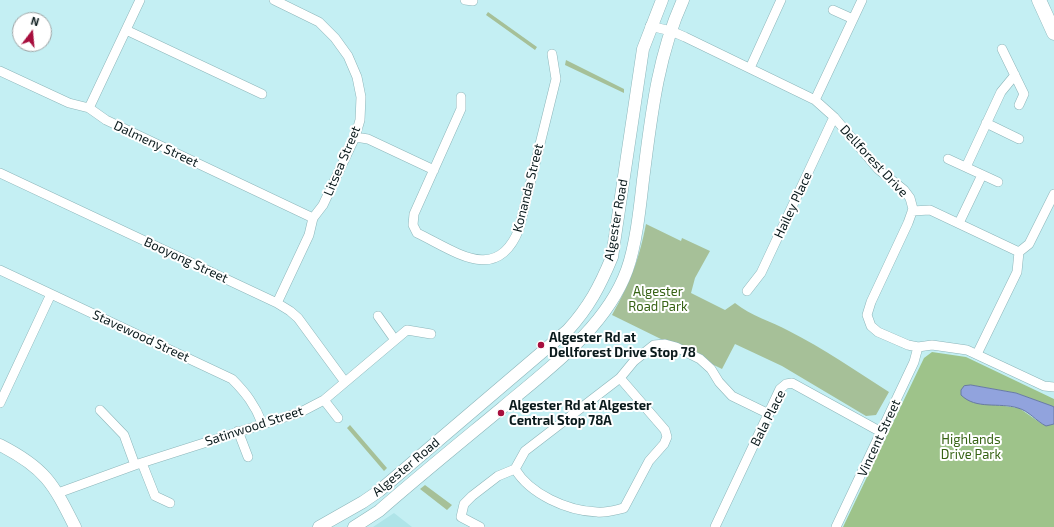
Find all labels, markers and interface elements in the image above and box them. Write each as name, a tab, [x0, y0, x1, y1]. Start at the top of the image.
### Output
north arrow	[12, 12, 52, 52]
text: N	[30, 14, 41, 28]
street label: Dalmeny Street	[111, 118, 201, 170]
street label: Dellforest Drive	[837, 122, 911, 200]
street label: Litsea Street	[320, 124, 364, 198]
street label: Konanda Street	[509, 142, 547, 234]
street label: Hailey Place	[771, 169, 815, 241]
street label: Algester Road	[601, 178, 631, 262]
street label: Booyong Street	[142, 234, 230, 286]
park label: Algester Road Park	[628, 284, 688, 315]
street label: Stavewood Street	[90, 307, 192, 365]
place label: Algester Rd at Dellforest Drive Stop 78	[549, 330, 696, 361]
marker: Algester Rd at Dellforest Drive Stop 78	[536, 340, 546, 350]
street label: Bala Place	[747, 387, 789, 449]
street label: Vincent Street	[854, 397, 904, 479]
place label: Algester Rd at Algester Central Stop 78A	[509, 398, 652, 429]
street label: Satinwood Street	[203, 403, 305, 449]
marker: Algester Rd at Algester Central Stop 78A	[496, 408, 506, 418]
park label: Highlands Drive Park	[941, 432, 1001, 463]
street label: Algester Road	[369, 434, 443, 500]

